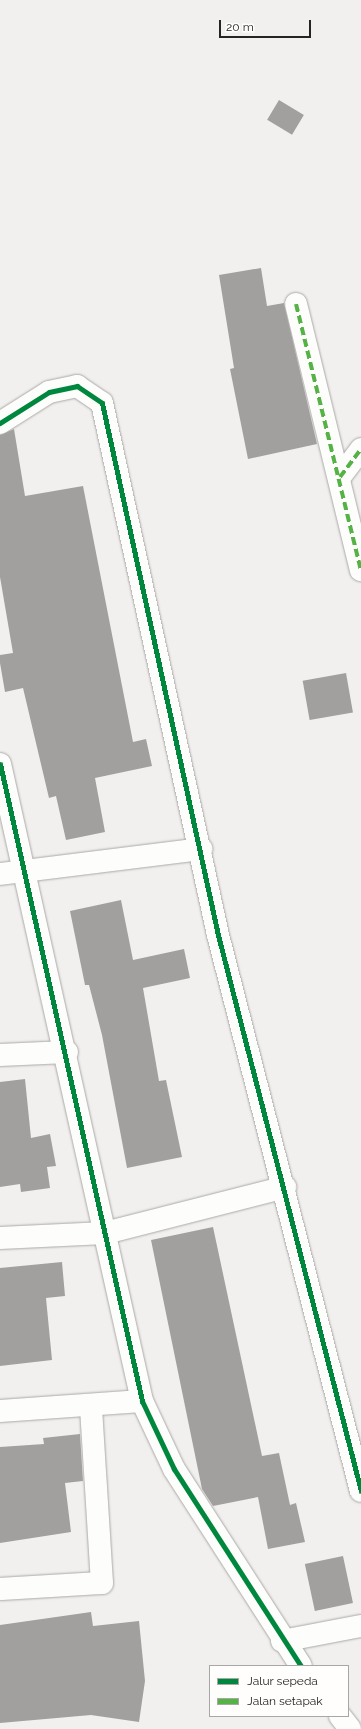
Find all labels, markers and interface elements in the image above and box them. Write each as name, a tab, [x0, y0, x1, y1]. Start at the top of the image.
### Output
scale bar	[221, 12, 313, 38]
text: 20 m	[226, 20, 254, 34]
legend	[209, 1665, 349, 1717]
text: Jalur sepeda	[247, 1674, 318, 1688]
text: Jalan setapak	[247, 1694, 323, 1708]

